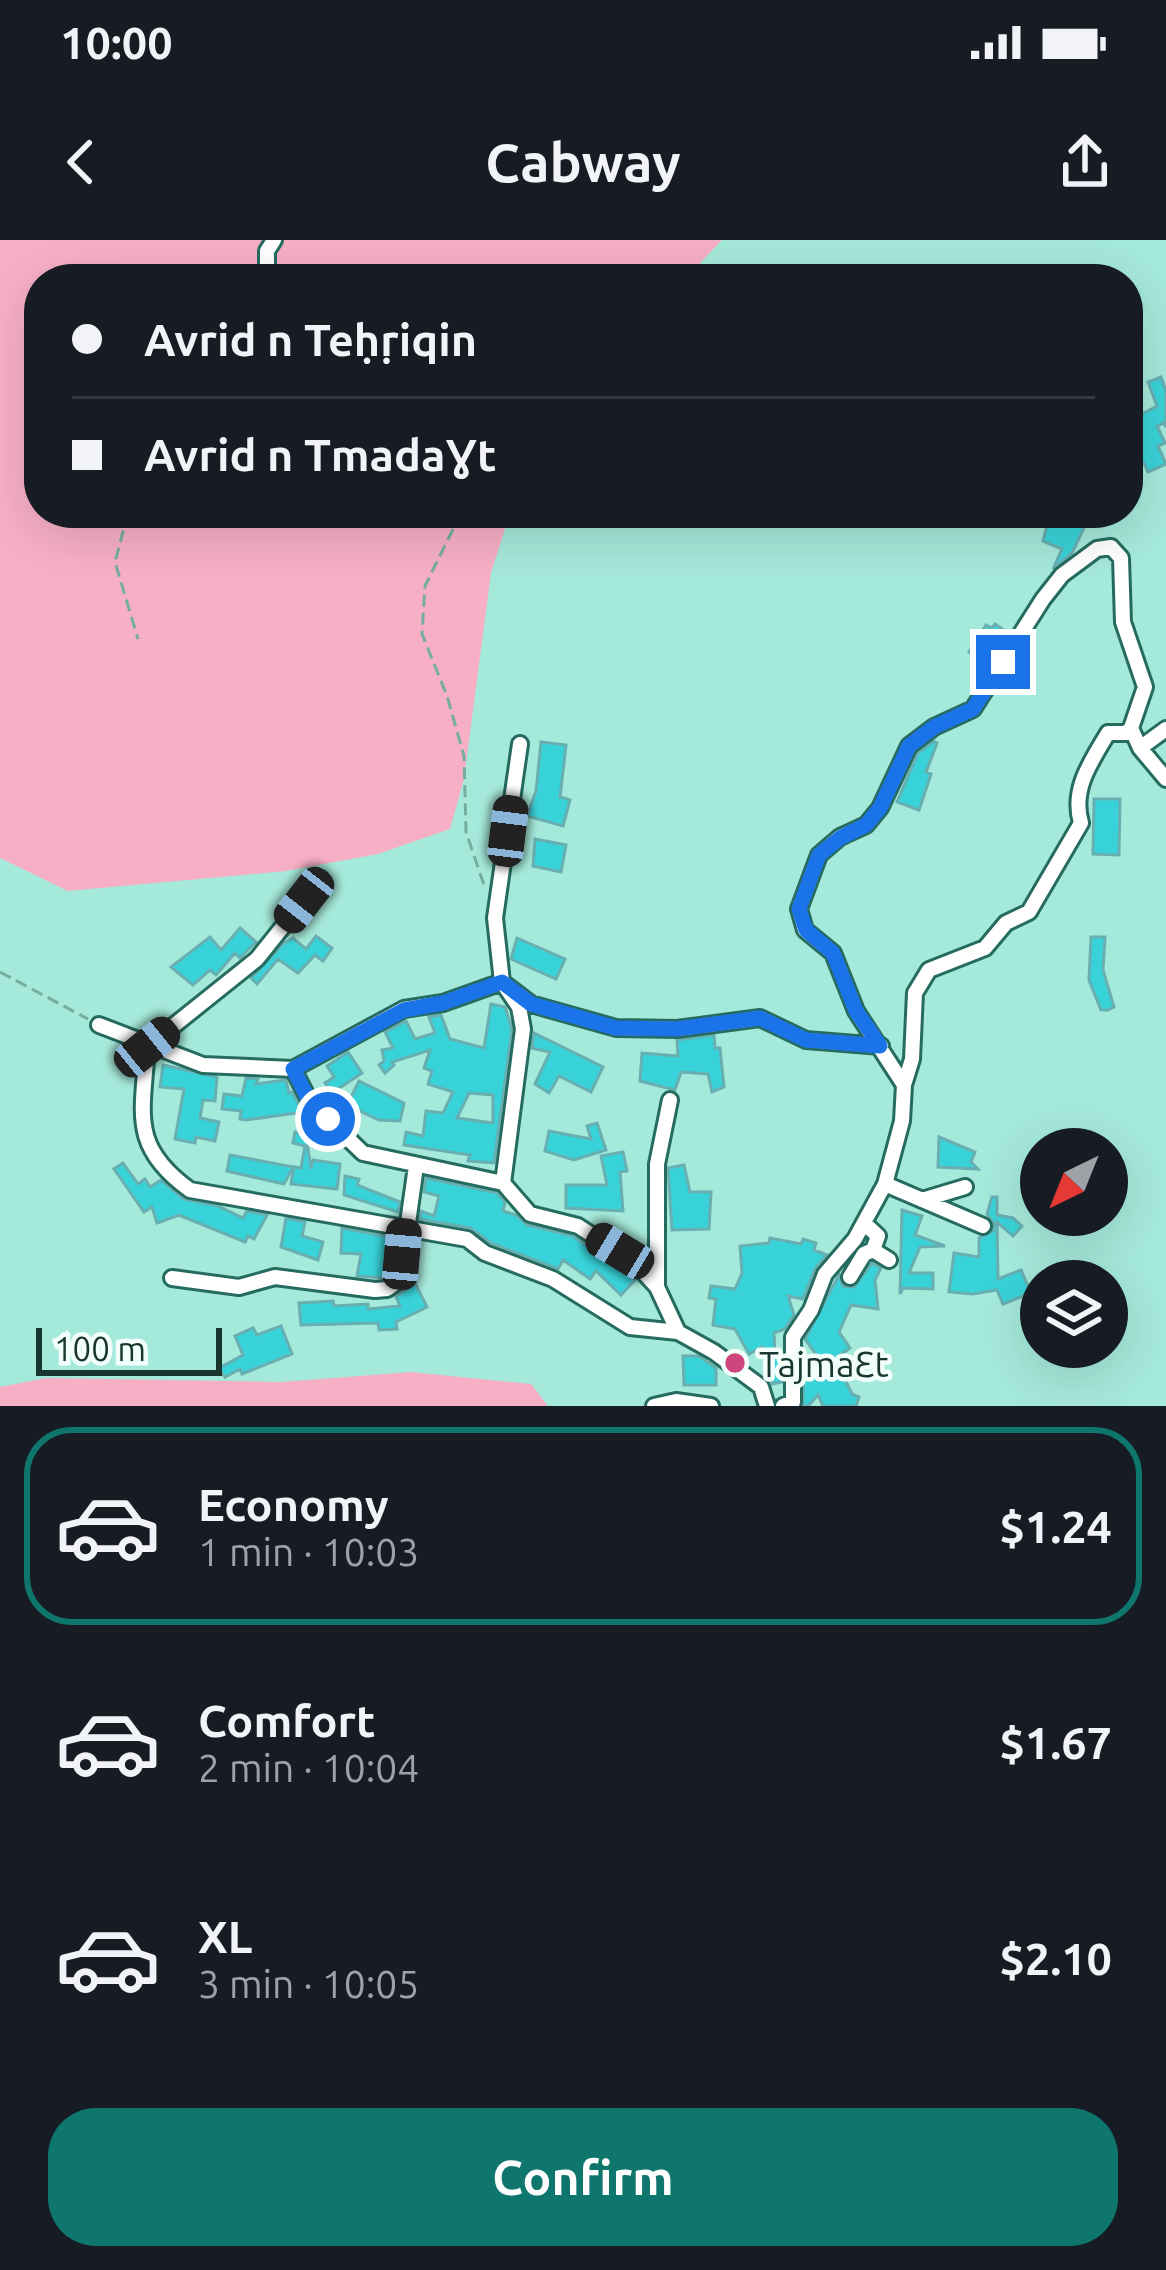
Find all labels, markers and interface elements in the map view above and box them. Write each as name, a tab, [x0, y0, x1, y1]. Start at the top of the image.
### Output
text: 10:00	[60, 17, 173, 68]
icon: back	[48, 129, 114, 195]
icon: share	[1052, 129, 1118, 195]
text: Cabway	[485, 132, 681, 192]
text: Avrid n Teḥṛiqin	[144, 314, 477, 365]
text: Avrid n Tmadaɣt	[144, 429, 496, 480]
route end	[976, 635, 1030, 689]
car	[486, 793, 530, 869]
car	[268, 861, 340, 939]
car	[108, 1010, 186, 1084]
route start	[301, 1092, 355, 1146]
north arrow	[1020, 1128, 1128, 1236]
map controls	[1020, 1128, 1128, 1368]
car	[381, 1217, 423, 1291]
car	[580, 1217, 660, 1285]
button: layers	[1020, 1260, 1128, 1368]
scale bar	[36, 1322, 222, 1375]
text: 100 m	[54, 1330, 146, 1367]
place label: Tajmaɛt	[759, 1343, 889, 1384]
marker: Tajmaɛt	[722, 1350, 748, 1376]
icon: car	[54, 1472, 162, 1580]
text: Economy	[198, 1479, 389, 1530]
text: $1.24	[999, 1501, 1112, 1552]
text: 1 min · 10:03	[198, 1530, 419, 1573]
icon: car	[54, 1688, 162, 1796]
text: Comfort	[198, 1695, 375, 1746]
text: $1.67	[999, 1717, 1112, 1768]
text: 2 min · 10:04	[198, 1746, 419, 1789]
icon: car	[54, 1904, 162, 2012]
text: XL	[198, 1911, 252, 1962]
text: $2.10	[999, 1933, 1112, 1984]
text: 3 min · 10:05	[198, 1962, 419, 2005]
button: Confirm	[48, 2108, 1118, 2246]

